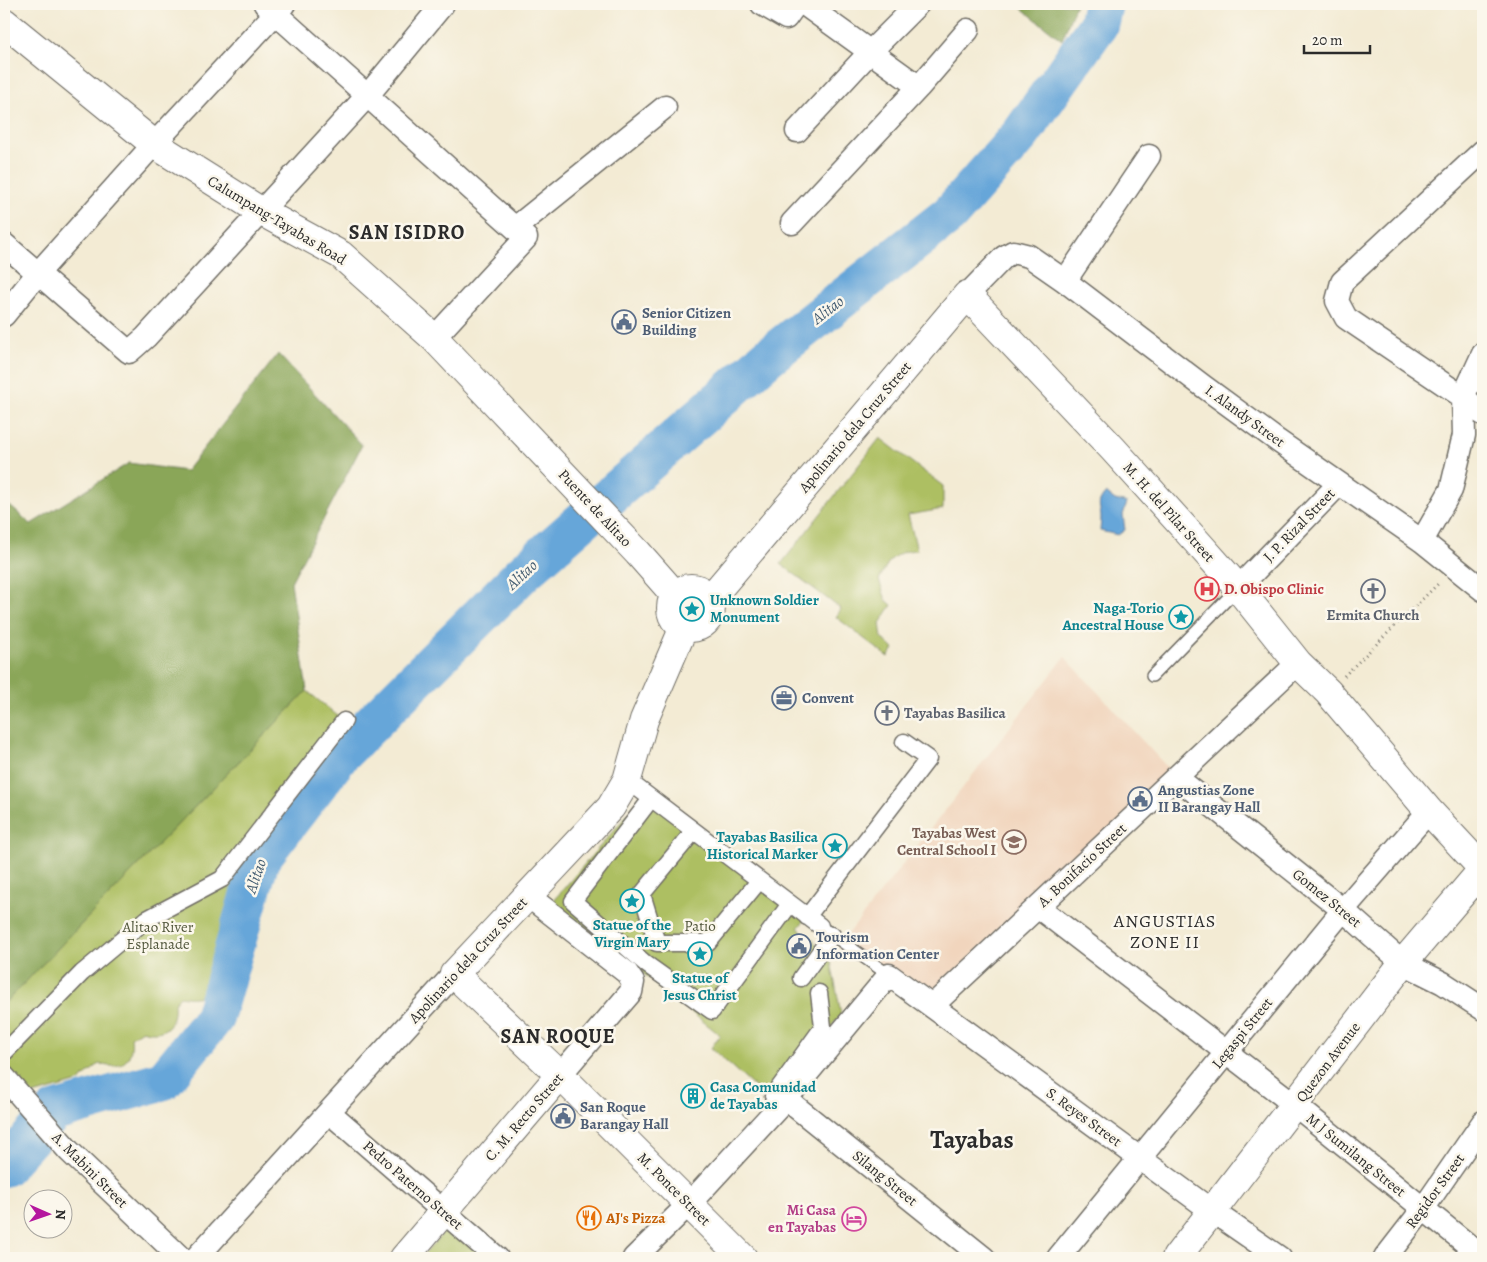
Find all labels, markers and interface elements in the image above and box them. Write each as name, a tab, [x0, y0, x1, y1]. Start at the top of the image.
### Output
scale bar	[1304, 22, 1371, 54]
text: 20 m	[1312, 30, 1343, 50]
street label: Calumpang-Tayabas Road	[204, 171, 351, 270]
district label: SAN ISIDRO	[349, 219, 465, 246]
water label: Alitao	[807, 291, 849, 330]
place label: Senior Citizen Building	[642, 303, 732, 340]
public building icon: Senior Citizen Building	[611, 309, 637, 335]
street label: Apolinario dela Cruz Street	[794, 357, 916, 498]
street label: I. Alandy Street	[1201, 380, 1289, 452]
street label: M. H. del Pilar Street	[1119, 458, 1219, 566]
street label: Puente de Alitao	[554, 465, 636, 551]
street label: J. P. Rizal Street	[1259, 484, 1339, 566]
water label: Alitao	[501, 555, 542, 596]
hospital icon: D. Obispo Clinic	[1194, 576, 1220, 602]
church icon: Ermita Church	[1360, 578, 1386, 604]
place label: D. Obispo Clinic	[1224, 579, 1324, 599]
place label: Unknown Soldier Monument	[710, 590, 819, 627]
place icon: Unknown Soldier Monument	[679, 596, 705, 622]
place label: Naga-Torio Ancestral House	[1062, 598, 1164, 635]
place icon: Naga-Torio Ancestral House	[1168, 604, 1194, 630]
place label: Ermita Church	[1327, 605, 1419, 625]
office icon: Convent	[771, 685, 797, 711]
place label: Convent	[802, 688, 854, 708]
church icon: Tayabas Basilica	[874, 700, 900, 726]
place label: Tayabas Basilica	[904, 703, 1006, 723]
place label: Angustias Zone II Barangay Hall	[1157, 780, 1260, 817]
public building icon: Angustias Zone II Barangay Hall	[1127, 786, 1153, 812]
street label: A. Bonifacio Street	[1033, 819, 1131, 912]
place label: Tayabas West Central School I	[897, 823, 996, 860]
place label: Tayabas Basilica Historical Marker	[707, 827, 819, 864]
school or university icon: Tayabas West Central School I	[1001, 829, 1027, 855]
place icon: Tayabas Basilica Historical Marker	[822, 833, 848, 859]
water label: Alitao	[240, 856, 272, 897]
street label: Gomez Street	[1288, 864, 1366, 932]
place icon: Statue of the Virgin Mary	[619, 888, 645, 914]
street label: Apolinario dela Cruz Street	[404, 893, 532, 1028]
district label: ANGUSTIAS ZONE II	[1113, 909, 1216, 954]
place label: Statue of the Virgin Mary	[593, 915, 671, 952]
park label: Patio	[684, 916, 716, 936]
park label: Alitao River Esplanade	[122, 917, 194, 954]
place label: Tourism Information Center	[816, 927, 939, 964]
public building icon: Tourism Information Center	[786, 933, 812, 959]
place icon: Statue of Jesus Christ	[687, 941, 713, 967]
place label: Statue of Jesus Christ	[663, 968, 737, 1005]
street label: Legaspi Street	[1207, 993, 1277, 1073]
street label: Quezon Avenue	[1291, 1018, 1365, 1106]
district label: SAN ROQUE	[500, 1023, 616, 1050]
street label: C. M. Recto Street	[480, 1069, 568, 1165]
place label: Casa Comunidad de Tayabas	[710, 1077, 817, 1114]
building icon: Casa Comunidad de Tayabas	[680, 1083, 706, 1109]
street label: S. Reyes Street	[1042, 1083, 1126, 1151]
place label: San Roque Barangay Hall	[580, 1097, 669, 1134]
public building icon: San Roque Barangay Hall	[550, 1103, 576, 1129]
street label: M J Sumilang Street	[1302, 1109, 1410, 1201]
district label: Tayabas	[930, 1123, 1014, 1157]
street label: A. Mabini Street	[47, 1127, 132, 1212]
street label: Pedro Paterno Street	[359, 1136, 467, 1234]
street label: Silang Street	[848, 1146, 922, 1210]
street label: M. Ponce Street	[633, 1148, 715, 1230]
street label: Regidor Street	[1401, 1149, 1469, 1233]
north arrow	[22, 1190, 72, 1240]
place label: Mi Casa en Tayabas	[768, 1200, 837, 1237]
restaurant icon: AJ's Pizza	[576, 1205, 602, 1231]
hotel icon: Mi Casa en Tayabas	[841, 1206, 867, 1232]
place label: AJ's Pizza	[605, 1208, 666, 1228]
text: N	[51, 1209, 70, 1220]

